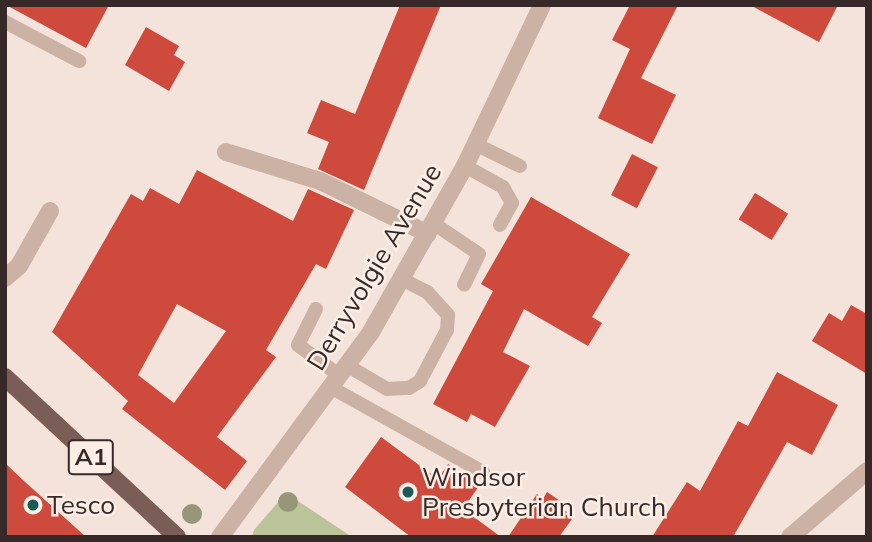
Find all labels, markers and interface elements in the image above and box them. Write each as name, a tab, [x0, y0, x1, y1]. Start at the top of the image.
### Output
street label: Derryvolgie Avenue	[300, 158, 448, 376]
road number: A1	[66, 436, 116, 478]
place label: Windsor Presbyterian Church	[422, 461, 666, 522]
marker: Windsor Presbyterian Church	[400, 484, 416, 500]
place label: Tesco	[47, 489, 115, 521]
marker: Tesco	[25, 497, 41, 513]

